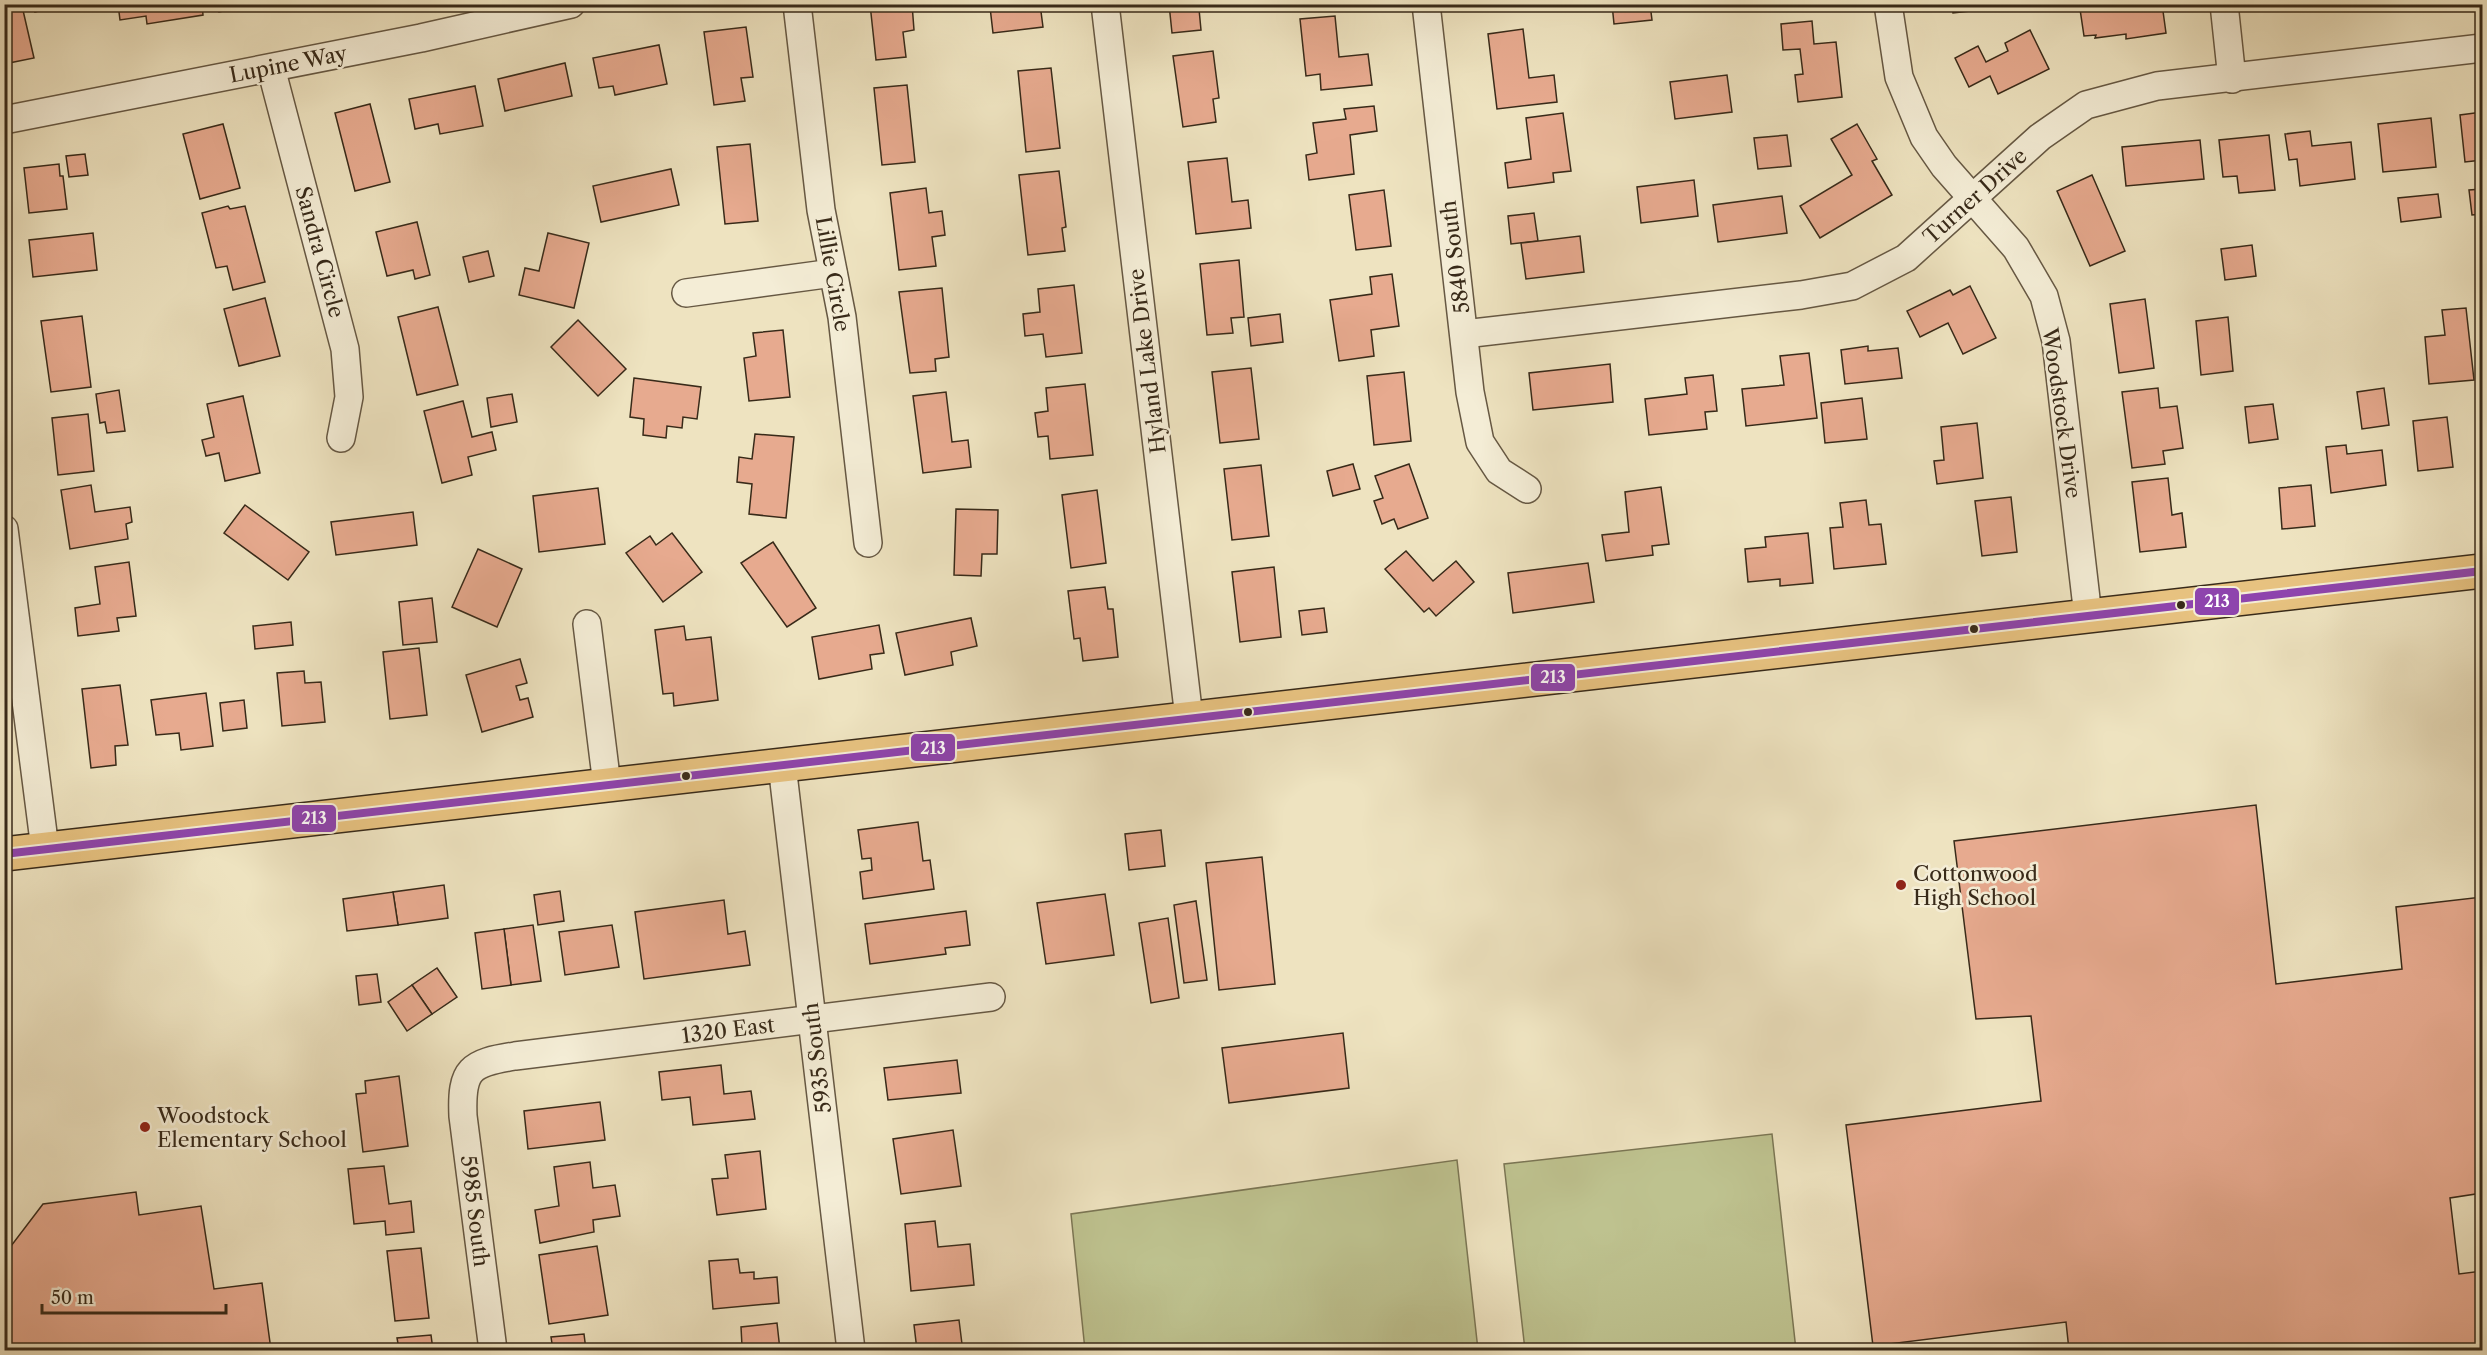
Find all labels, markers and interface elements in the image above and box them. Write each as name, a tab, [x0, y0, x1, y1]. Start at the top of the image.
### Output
street label: Lupine Way	[227, 40, 349, 88]
street label: Turner Drive	[1918, 143, 2032, 249]
street label: Sandra Circle	[290, 184, 350, 320]
street label: 5840 South	[1436, 199, 1474, 315]
street label: Lillie Circle	[811, 214, 855, 334]
street label: Hyland Lake Drive	[1123, 267, 1171, 455]
street label: Woodstock Drive	[2038, 325, 2086, 500]
line badge: 213	[2194, 587, 2240, 616]
text: 213	[2204, 591, 2230, 611]
unlabelled marker	[2175, 599, 2187, 611]
unlabelled marker	[1968, 623, 1980, 635]
line badge: 213	[1530, 663, 1576, 692]
text: 213	[1540, 667, 1566, 687]
unlabelled marker	[1242, 706, 1254, 718]
line badge: 213	[910, 733, 956, 762]
text: 213	[920, 738, 946, 758]
unlabelled marker	[680, 770, 692, 782]
line badge: 213	[291, 804, 337, 833]
text: 213	[301, 808, 327, 828]
place label: Cottonwood High School	[1913, 861, 2038, 910]
marker: Cottonwood High School	[1894, 878, 1908, 892]
street label: 5935 South	[798, 1001, 836, 1115]
street label: 1320 East	[680, 1012, 776, 1048]
place label: Woodstock Elementary School	[156, 1103, 347, 1152]
marker: Woodstock Elementary School	[138, 1120, 152, 1134]
street label: 5985 South	[456, 1154, 494, 1268]
scale bar	[42, 1277, 226, 1315]
text: 50 m	[51, 1287, 94, 1309]

